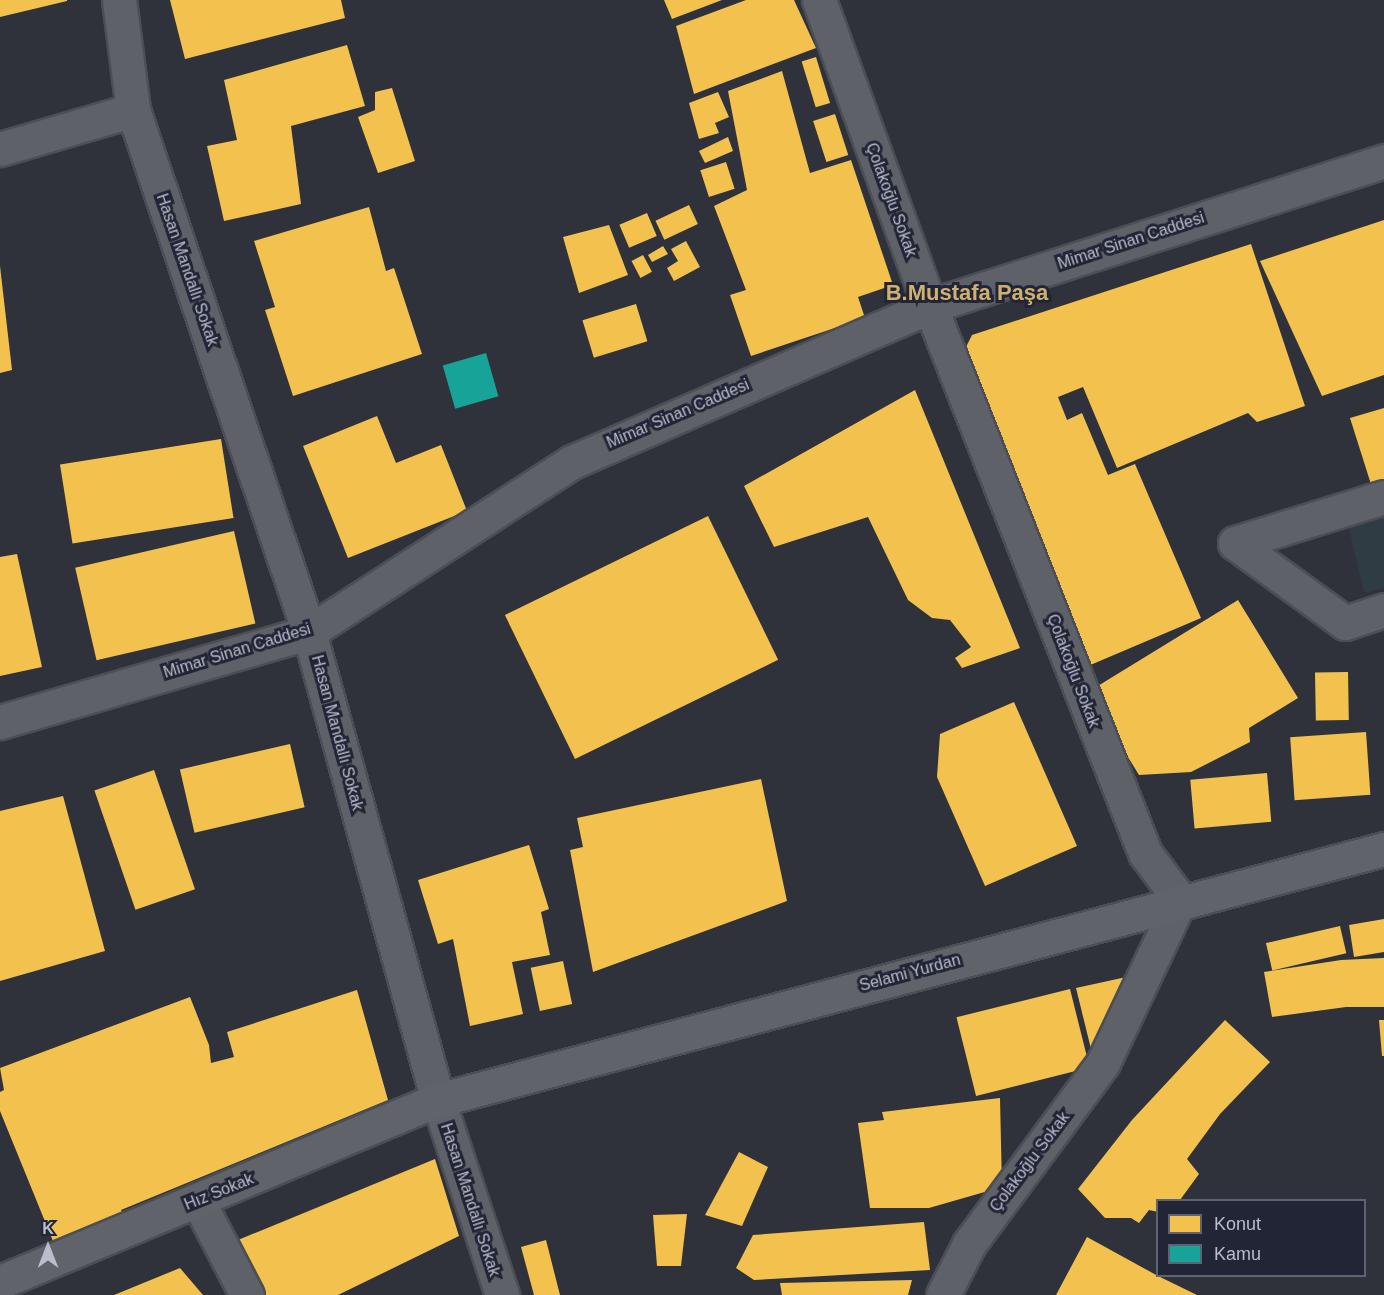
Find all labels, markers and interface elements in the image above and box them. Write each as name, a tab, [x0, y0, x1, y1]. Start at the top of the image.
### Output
street label: Çolakoğlu Sokak	[861, 140, 921, 260]
street label: Hasan Mandallı Sokak	[152, 191, 222, 349]
street label: Mimar Sinan Caddesi	[1055, 208, 1207, 274]
district label: B.Mustafa Paşa	[886, 280, 1048, 306]
street label: Mimar Sinan Caddesi	[604, 375, 752, 453]
street label: Çolakoğlu Sokak	[1043, 612, 1103, 730]
street label: Mimar Sinan Caddesi	[161, 619, 313, 683]
street label: Hasan Mandallı Sokak	[307, 653, 367, 813]
street label: Selami Yurdan	[857, 950, 963, 996]
street label: Çolakoğlu Sokak	[986, 1108, 1074, 1216]
street label: Hasan Mandallı Sokak	[436, 1121, 504, 1279]
street label: Hız Sokak	[182, 1169, 256, 1215]
legend	[1156, 1199, 1366, 1277]
text: Konut	[1214, 1214, 1261, 1234]
north arrow	[18, 1217, 78, 1277]
text: K	[42, 1220, 54, 1237]
text: Kamu	[1214, 1244, 1261, 1264]

